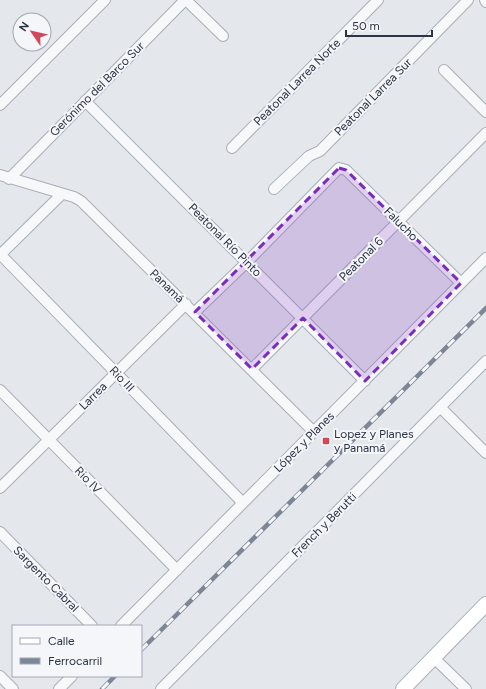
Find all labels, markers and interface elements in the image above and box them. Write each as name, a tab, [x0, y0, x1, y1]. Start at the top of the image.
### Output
north arrow	[12, 12, 52, 52]
scale bar	[346, 12, 432, 38]
text: 50 m	[352, 19, 380, 33]
text: N	[16, 20, 32, 34]
street label: Peatonal Larrea Norte	[251, 35, 344, 128]
street label: Gerónimo del Barco Sur	[47, 39, 147, 139]
street label: Peatonal Larrea Sur	[331, 55, 415, 139]
street label: Peatonal Río Pinto	[186, 201, 264, 279]
street label: Falucho	[381, 204, 421, 244]
street label: Peatonal 6	[336, 234, 386, 284]
street label: Panamá	[147, 266, 187, 306]
street label: Rio III	[107, 363, 137, 395]
street label: Larrea	[76, 379, 110, 413]
street label: López y Planes	[271, 409, 337, 475]
place label: Lopez y Planes y Panamá	[334, 427, 414, 455]
marker: Lopez y Planes y Panamá	[321, 436, 331, 446]
street label: Rio IV	[72, 464, 105, 497]
street label: French y Berutti	[289, 490, 359, 560]
street label: Sargento Cabral	[10, 543, 82, 615]
legend	[12, 625, 142, 677]
text: Calle	[48, 634, 75, 648]
text: Ferrocarril	[48, 654, 102, 668]

